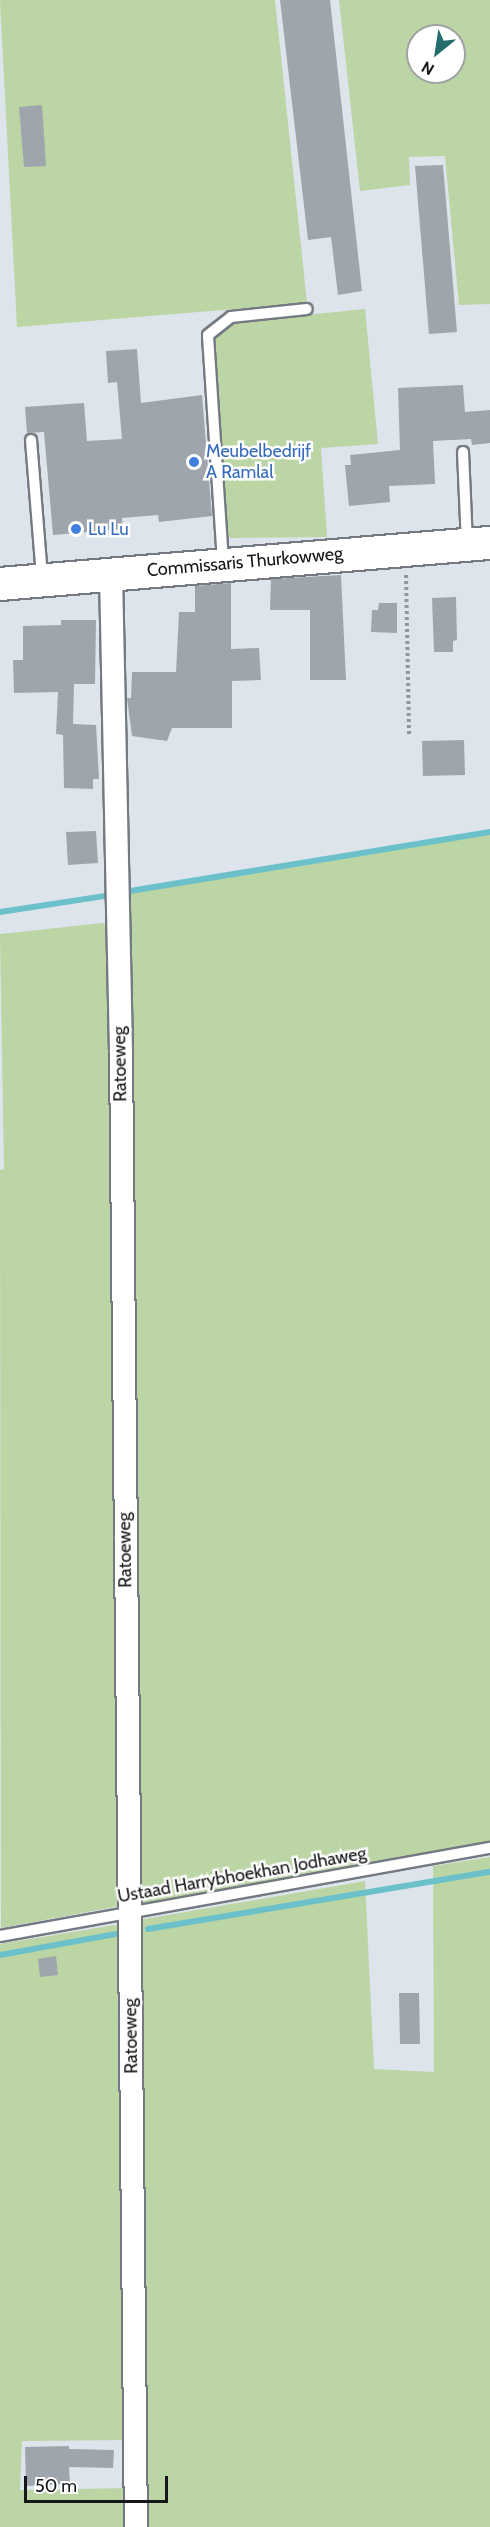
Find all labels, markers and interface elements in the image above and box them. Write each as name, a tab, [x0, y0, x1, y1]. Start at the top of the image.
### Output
north arrow	[406, 24, 466, 84]
text: N	[418, 57, 437, 79]
place label: Meubelbedrijf A Ramlal	[206, 441, 311, 484]
marker: Meubelbedrijf A Ramlal	[187, 455, 201, 469]
place label: Lu Lu	[88, 518, 129, 540]
marker: Lu Lu	[69, 522, 83, 536]
street label: Commissaris Thurkowweg	[146, 543, 344, 581]
street label: Ratoeweg	[109, 1026, 131, 1102]
street label: Ratoeweg	[114, 1512, 136, 1588]
street label: Ustaad Harrybhoekhan Jodhaweg	[116, 1842, 368, 1908]
street label: Ratoeweg	[120, 1998, 142, 2074]
scale bar	[27, 2464, 171, 2502]
text: 50 m	[35, 2475, 77, 2497]

